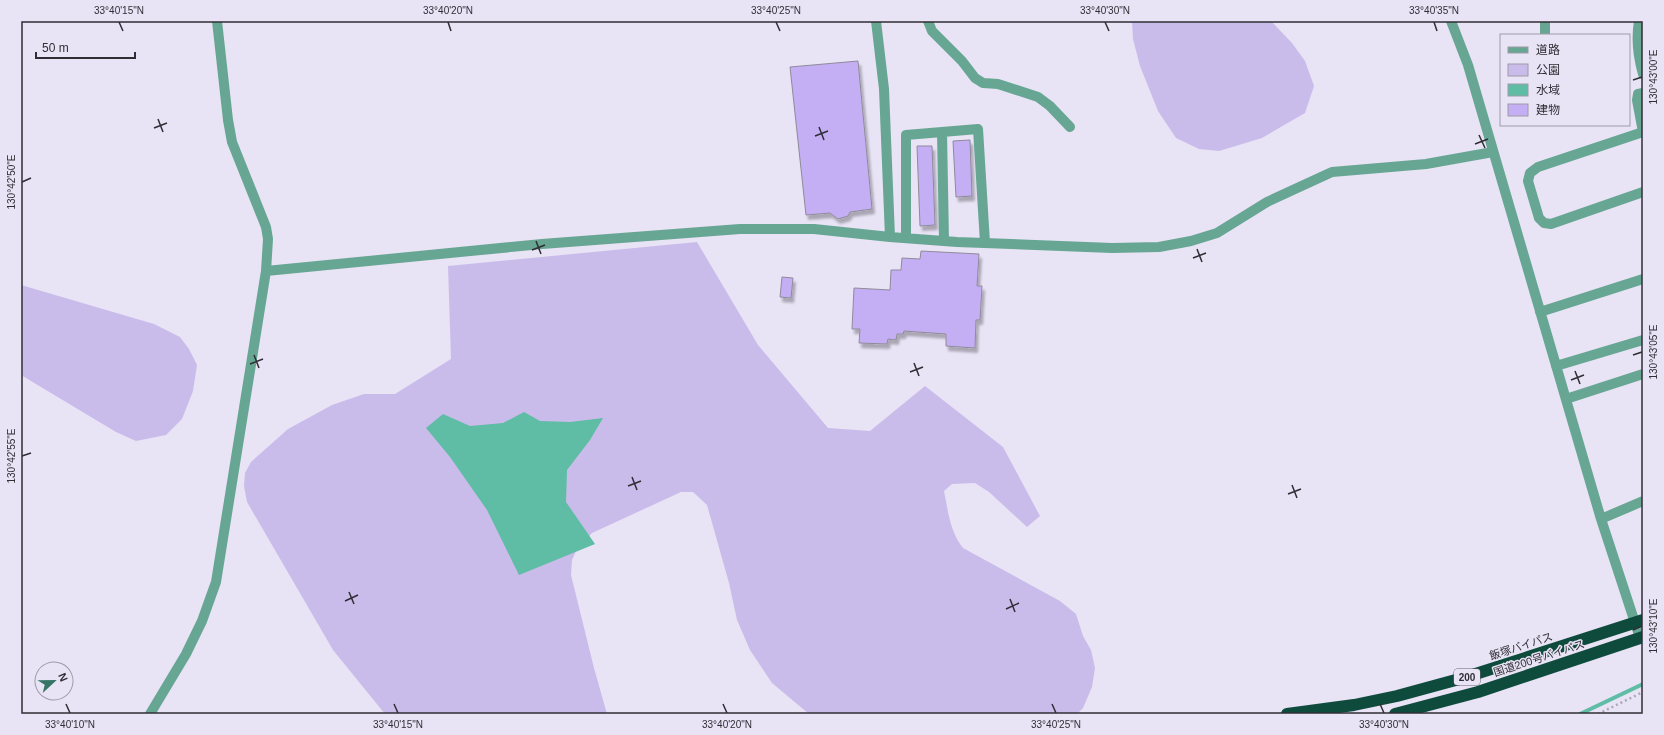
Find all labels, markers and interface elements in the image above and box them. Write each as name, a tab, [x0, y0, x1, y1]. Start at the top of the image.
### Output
text: 33°40'15"N	[94, 5, 144, 16]
text: 33°40'20"N	[423, 5, 473, 16]
text: 33°40'25"N	[751, 5, 801, 16]
text: 33°40'30"N	[1080, 5, 1130, 16]
text: 33°40'35"N	[1409, 5, 1459, 16]
scale bar	[36, 34, 135, 60]
legend	[1500, 34, 1630, 126]
text: 50 m	[42, 41, 69, 55]
text: 道路	[1536, 43, 1560, 57]
text: 130°43'00"E	[1648, 49, 1659, 105]
text: 公園	[1536, 63, 1560, 77]
text: 水域	[1536, 83, 1560, 97]
text: 建物	[1536, 103, 1560, 117]
text: 130°42'50"E	[6, 154, 17, 210]
text: 130°43'05"E	[1648, 324, 1659, 380]
text: 130°42'55"E	[6, 428, 17, 484]
text: 130°43'10"E	[1648, 598, 1659, 654]
street label: 飯塚バイパス	[1488, 630, 1554, 662]
street label: 国道200号バイパス	[1492, 638, 1586, 678]
north arrow	[34, 661, 74, 701]
road number: 200	[1454, 669, 1480, 685]
text: N	[56, 671, 70, 683]
text: 33°40'10"N	[45, 719, 95, 730]
text: 33°40'15"N	[373, 719, 423, 730]
text: 33°40'20"N	[702, 719, 752, 730]
text: 33°40'25"N	[1031, 719, 1081, 730]
text: 33°40'30"N	[1359, 719, 1409, 730]

